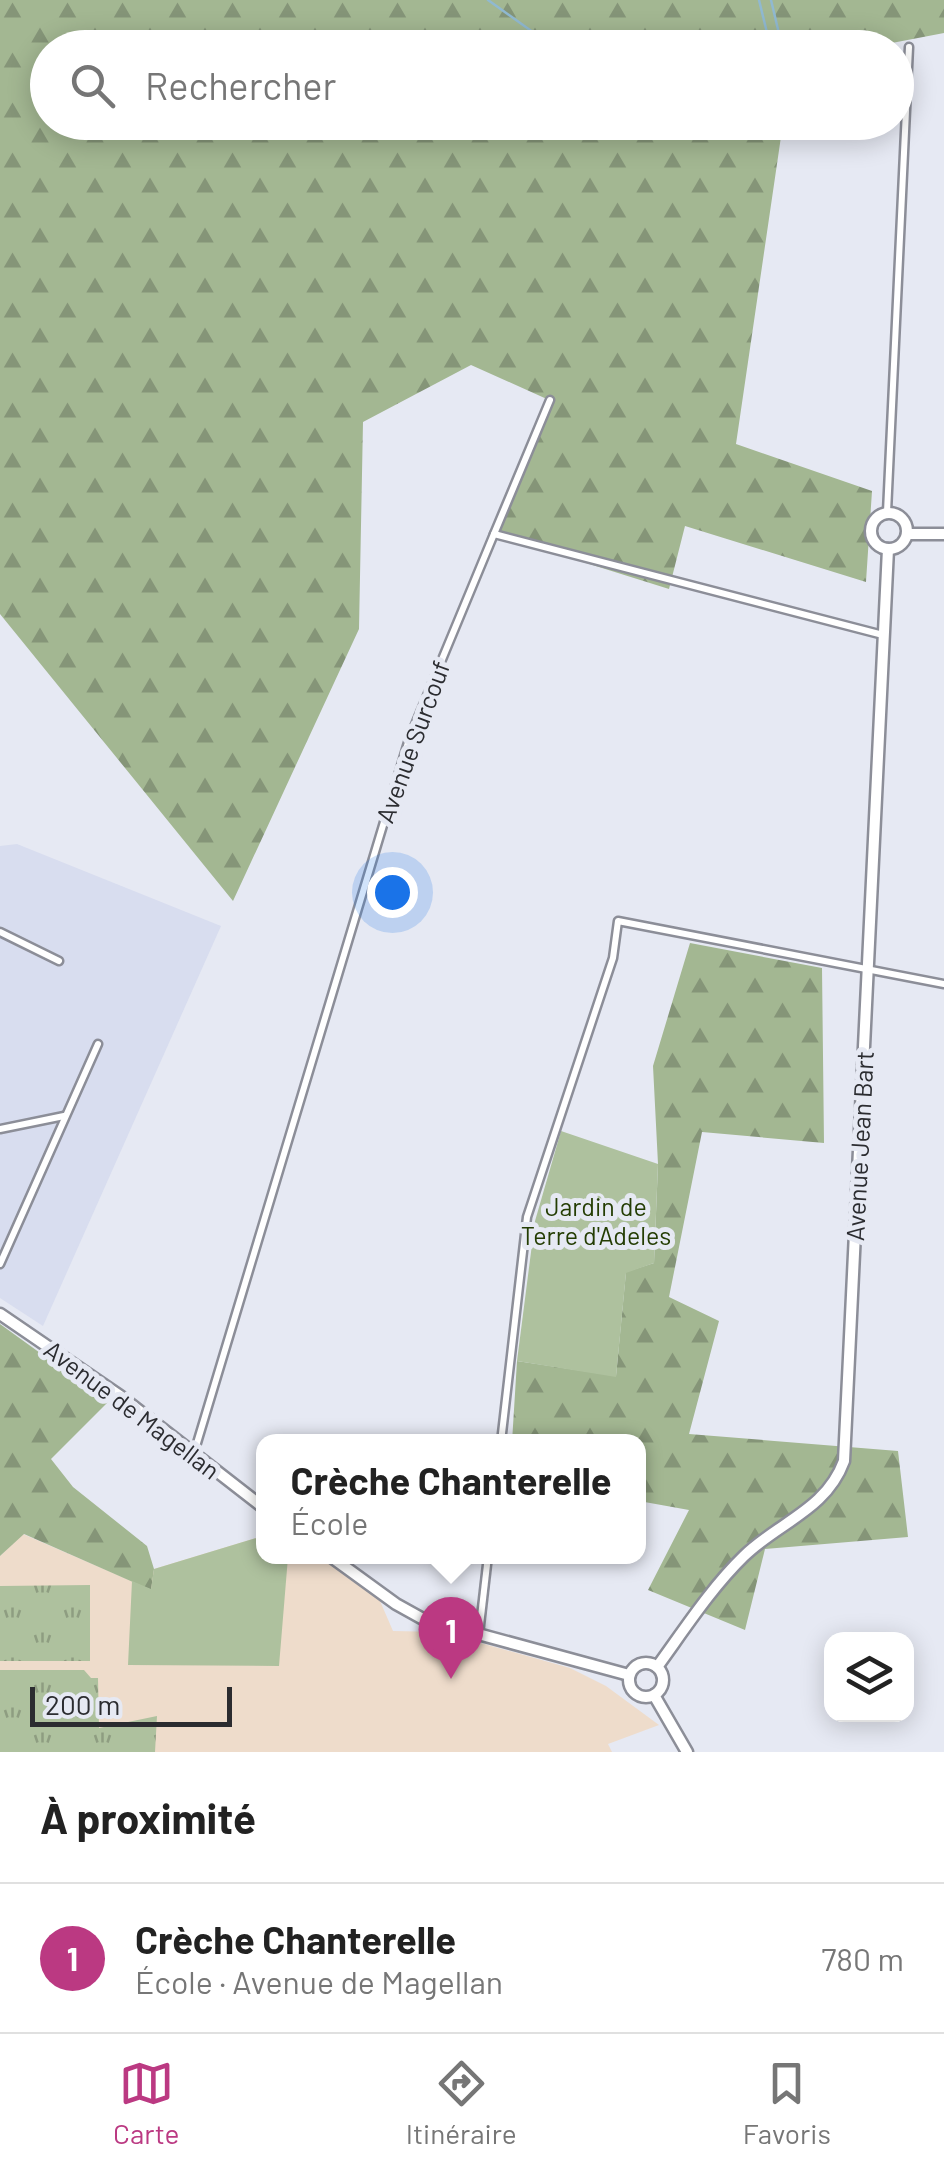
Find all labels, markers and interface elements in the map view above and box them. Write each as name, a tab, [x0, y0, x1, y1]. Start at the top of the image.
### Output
search box	[30, 30, 914, 140]
icon: search	[65, 58, 120, 113]
text: Rechercher	[145, 62, 336, 108]
street label: Avenue Surcouf	[369, 657, 455, 827]
your location	[367, 867, 418, 918]
street label: Avenue Jean Bart	[839, 1050, 879, 1242]
park label: Jardin de Terre d'Adeles	[521, 1191, 671, 1250]
street label: Avenue de Magellan	[39, 1334, 226, 1485]
popup	[256, 1434, 646, 1564]
text: Crèche Chanterelle	[290, 1457, 612, 1503]
text: École	[290, 1503, 368, 1541]
pin: 1	[418, 1596, 484, 1679]
map controls	[824, 1632, 914, 1722]
button: layers	[824, 1632, 914, 1722]
scale bar	[30, 1682, 232, 1726]
text: 200 m	[45, 1687, 120, 1721]
text: À proximité	[40, 1792, 256, 1842]
text: Crèche Chanterelle	[135, 1916, 456, 1962]
text: 1	[67, 1939, 78, 1977]
text: 780 m	[821, 1939, 904, 1977]
text: École · Avenue de Magellan	[135, 1962, 503, 2000]
tab: Carte	[113, 2056, 179, 2150]
tab: Itinéraire	[406, 2056, 517, 2150]
tab: Favoris	[743, 2056, 831, 2150]

